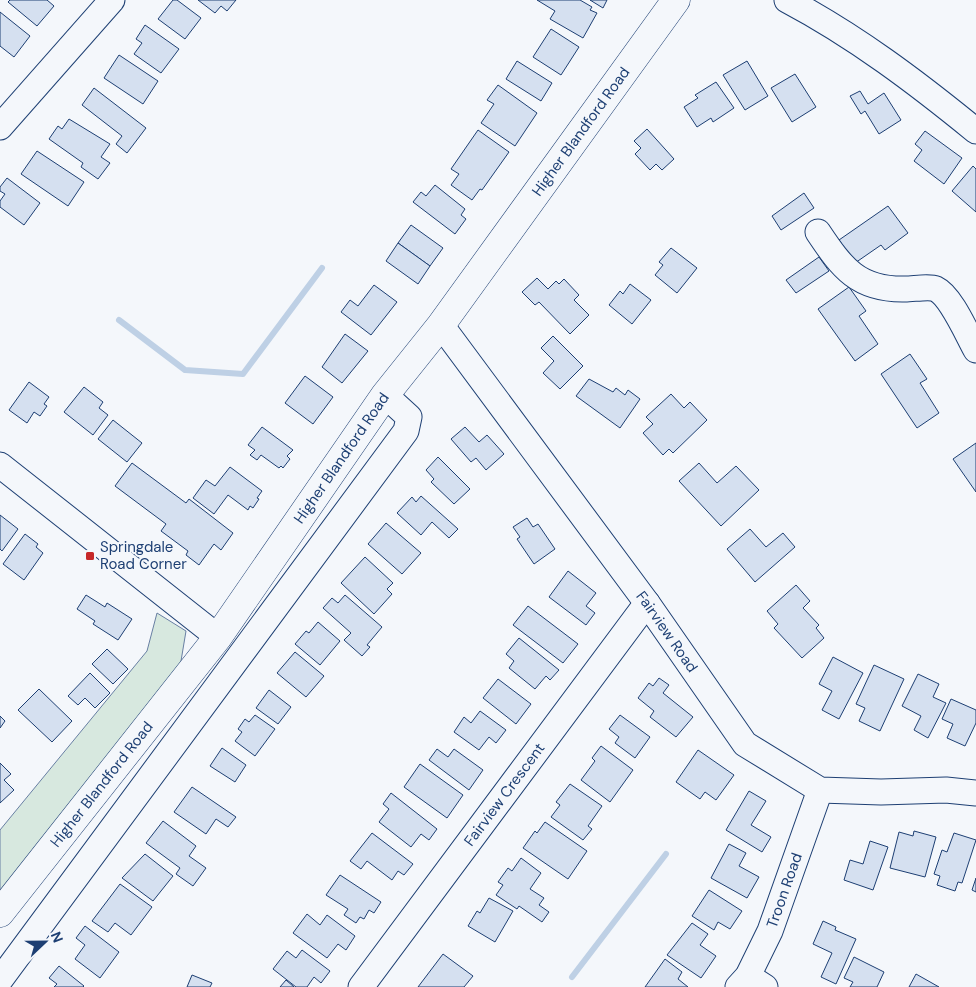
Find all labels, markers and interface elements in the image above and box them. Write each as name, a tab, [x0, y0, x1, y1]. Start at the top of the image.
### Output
street label: Higher Blandford Road	[527, 63, 634, 200]
street label: Higher Blandford Road	[289, 389, 394, 528]
place label: Springdale Road Corner	[100, 537, 187, 574]
marker: Springdale Road Corner	[84, 550, 96, 562]
street label: Fairview Road	[632, 587, 702, 676]
street label: Higher Blandford Road	[46, 717, 158, 851]
street label: Fairview Crescent	[459, 739, 549, 850]
street label: Troon Road	[762, 850, 807, 931]
north arrow	[20, 917, 70, 967]
text: N	[47, 929, 67, 945]

